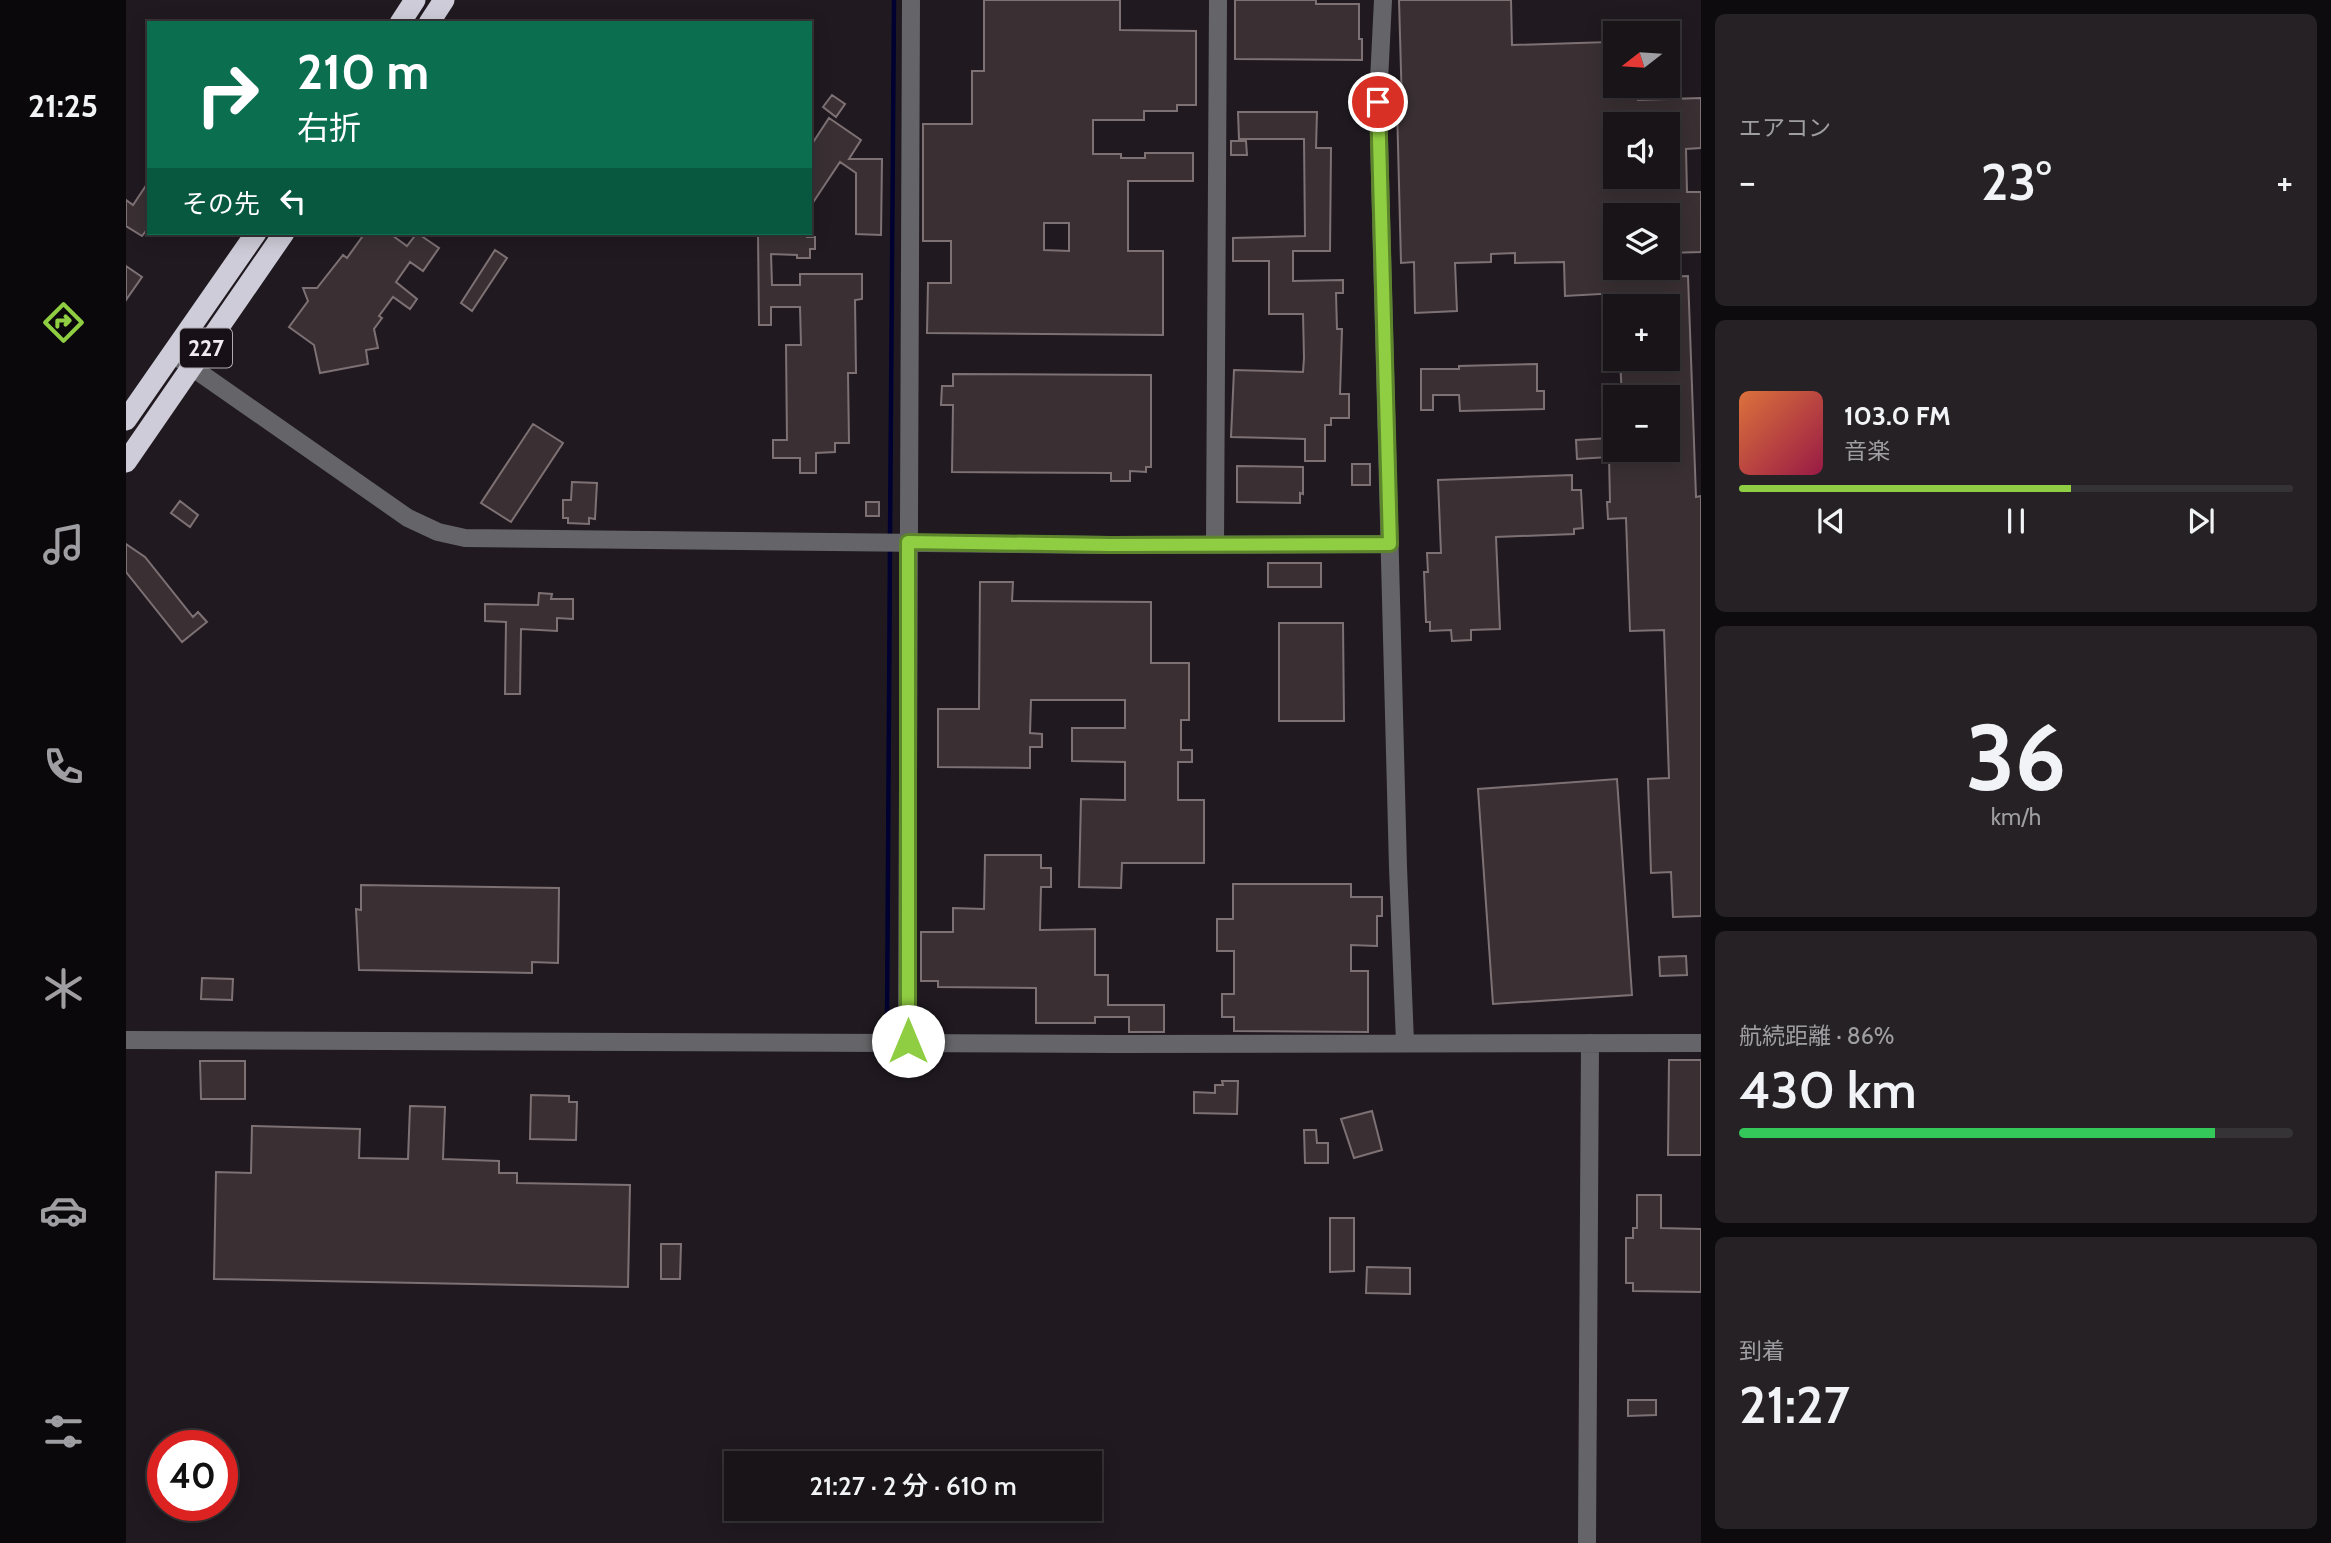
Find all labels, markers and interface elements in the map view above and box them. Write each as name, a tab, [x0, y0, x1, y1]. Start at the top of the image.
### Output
north arrow	[1603, 21, 1680, 98]
map controls	[1603, 21, 1680, 462]
text: 210 m	[297, 42, 429, 101]
icon: right	[182, 49, 273, 140]
pin	[1348, 72, 1408, 132]
icon: arrive	[1359, 83, 1397, 121]
text: 21:25	[28, 86, 98, 125]
text: 右折	[297, 108, 361, 147]
button: sound	[1603, 112, 1680, 189]
text: エアコン	[1739, 114, 1831, 142]
text: 23°	[1981, 150, 2051, 213]
text: −	[1739, 158, 1756, 205]
text: +	[2276, 158, 2293, 205]
icon: left	[274, 182, 312, 220]
text: その先	[182, 188, 260, 220]
button: layers	[1603, 203, 1680, 280]
button: +	[1603, 294, 1680, 371]
icon: directions	[39, 298, 88, 347]
road number: 227	[180, 328, 232, 368]
button: −	[1603, 385, 1680, 462]
text: 103.0 FM	[1844, 400, 1951, 432]
text: 音楽	[1844, 437, 1890, 465]
icon: previous	[1812, 502, 1850, 540]
icon: pause	[1997, 502, 2035, 540]
icon: next	[2182, 502, 2220, 540]
icon: music	[39, 520, 88, 569]
text: 36	[1966, 702, 2066, 813]
icon: phone	[39, 742, 88, 791]
text: km/h	[1991, 803, 2041, 831]
icon: climate	[39, 964, 88, 1013]
position arrow	[871, 1004, 945, 1078]
text: 航続距離 · 86%	[1739, 1022, 1895, 1050]
text: 430 km	[1739, 1058, 1917, 1121]
icon: car	[39, 1186, 88, 1235]
text: 到着	[1739, 1337, 1785, 1365]
text: 21:27	[1739, 1373, 1850, 1436]
icon: filters	[39, 1407, 88, 1456]
speed limit sign: 40	[147, 1430, 238, 1521]
text: 21:27 · 2 分 · 610 m	[809, 1470, 1017, 1502]

